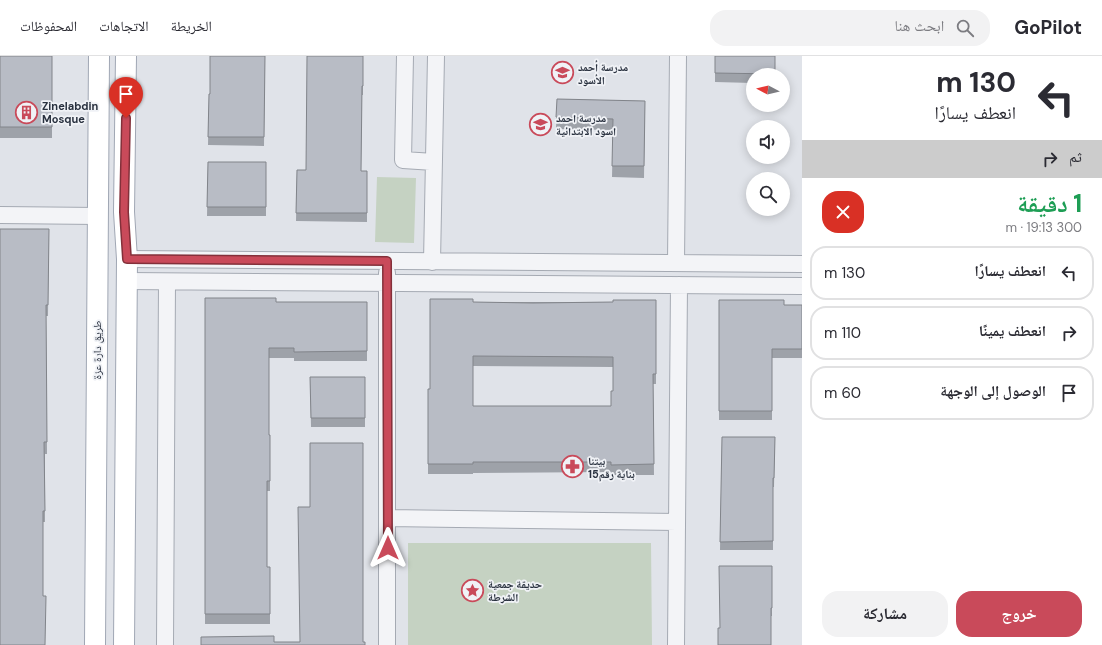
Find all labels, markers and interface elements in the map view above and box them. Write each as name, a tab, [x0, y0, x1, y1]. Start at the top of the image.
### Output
search box	[710, 10, 990, 46]
text: GoPilot	[1014, 15, 1082, 40]
text: ابحث هنا	[895, 16, 944, 36]
text: المحفوظات	[20, 17, 77, 35]
text: الاتجاهات	[99, 17, 149, 35]
text: الخريطة	[171, 17, 212, 35]
icon: search	[954, 17, 976, 39]
school or university icon: مدرسة أحمد الأسود	[549, 60, 575, 86]
place label: مدرسة أحمد الأسود	[578, 60, 628, 87]
text: 130 m	[936, 64, 1016, 101]
north arrow	[746, 68, 790, 112]
map controls	[746, 68, 790, 216]
icon: left	[1030, 72, 1082, 124]
pin	[109, 77, 143, 118]
icon: arrive	[115, 83, 137, 105]
building icon: Zinelabdin Mosque	[13, 99, 39, 125]
place label: Zinelabdin Mosque	[42, 99, 99, 126]
text: انعطف يسارًا	[935, 101, 1016, 125]
school or university icon: مدرسة احمد اسود الابتدائية	[528, 111, 554, 137]
place label: مدرسة احمد اسود الابتدائية	[556, 111, 616, 138]
button: sound	[746, 120, 790, 164]
text: ثم	[1069, 147, 1082, 167]
icon: right	[1039, 148, 1061, 170]
button: search	[746, 172, 790, 216]
text: 1 دقيقة	[1017, 188, 1082, 219]
button: close	[822, 191, 864, 233]
text: 300 m · 19:13	[1005, 219, 1082, 236]
text: انعطف يسارًا	[974, 261, 1046, 281]
icon: left	[1058, 262, 1080, 284]
text: 130 m	[824, 263, 865, 283]
street label: طريق دارة عزة	[90, 321, 104, 379]
text: انعطف يمينًا	[979, 321, 1046, 341]
icon: right	[1058, 322, 1080, 344]
text: 110 m	[824, 323, 861, 343]
text: الوصول إلى الوجهة	[940, 381, 1046, 401]
icon: arrive	[1058, 382, 1080, 404]
text: 60 m	[824, 383, 861, 403]
pharmacy icon: بيتنا بناية رقم15	[560, 454, 586, 480]
place label: بيتنا بناية رقم15	[588, 454, 635, 482]
position arrow	[367, 527, 409, 569]
place icon: حديقة جمعية الشرطة	[459, 577, 485, 603]
place label: حديقة جمعية الشرطة	[488, 577, 542, 604]
button: مشاركة	[822, 591, 948, 637]
button: خروج	[956, 591, 1082, 637]

